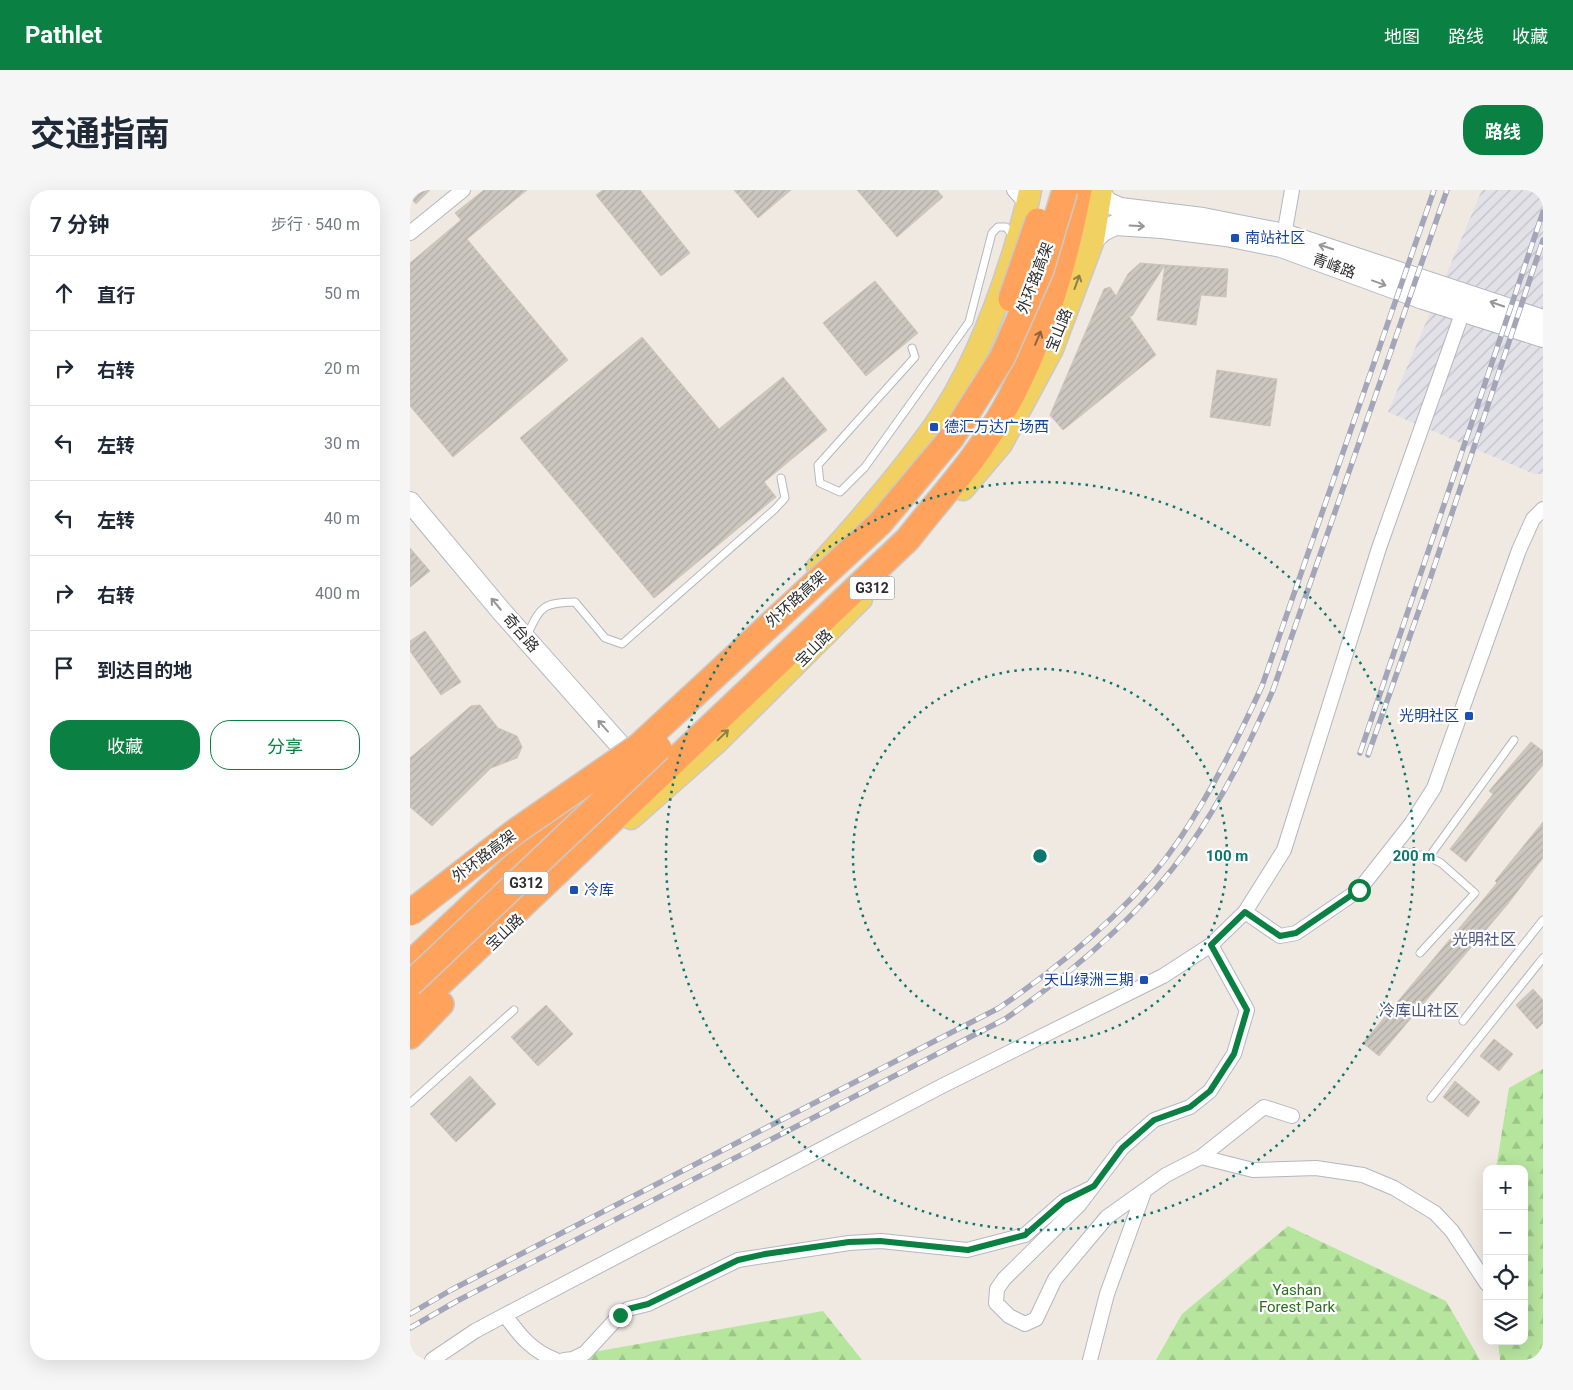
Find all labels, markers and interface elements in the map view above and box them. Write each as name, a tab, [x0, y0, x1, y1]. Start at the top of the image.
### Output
text: Pathlet	[25, 21, 102, 49]
text: 地图	[1384, 26, 1420, 47]
text: 路线	[1448, 26, 1484, 47]
text: 收藏	[1512, 26, 1548, 47]
button: 路线	[1463, 105, 1543, 155]
text: 交通指南	[30, 114, 170, 155]
text: 7 分钟	[50, 213, 109, 237]
text: 步行 · 540 m	[271, 215, 360, 234]
one-way arrow	[1129, 222, 1145, 231]
place label: 南站社区	[1245, 229, 1305, 247]
marker: 南站社区	[1229, 232, 1241, 244]
street label: 外环路高架	[1013, 240, 1057, 316]
one-way arrow	[1318, 242, 1334, 252]
street label: 青峰路	[1310, 250, 1358, 282]
one-way arrow	[1073, 275, 1082, 290]
icon: ahead	[50, 279, 78, 307]
one-way arrow	[1371, 279, 1386, 288]
text: 直行	[97, 284, 135, 307]
text: 50 m	[324, 284, 360, 303]
one-way arrow	[1490, 299, 1505, 308]
street label: 宝山路	[1042, 306, 1076, 354]
one-way arrow	[1033, 331, 1043, 346]
icon: right	[50, 354, 78, 382]
text: 右转	[97, 359, 135, 382]
text: 20 m	[324, 359, 360, 378]
place label: 德汇万达广场西	[944, 418, 1049, 436]
marker: 德汇万达广场西	[928, 421, 940, 433]
icon: left	[50, 429, 78, 457]
text: 左转	[97, 434, 135, 457]
text: 30 m	[324, 434, 360, 453]
icon: left	[50, 504, 78, 532]
text: 左转	[97, 509, 135, 532]
text: 40 m	[324, 509, 360, 528]
street label: 外环路高架	[762, 567, 830, 631]
road number: G312	[850, 576, 894, 599]
icon: right	[50, 579, 78, 607]
text: 右转	[97, 584, 135, 607]
text: 400 m	[315, 584, 360, 603]
one-way arrow	[490, 598, 501, 611]
street label: 奇台路	[499, 610, 543, 656]
street label: 宝山路	[792, 626, 836, 670]
icon: arrive	[50, 654, 78, 682]
text: 到达目的地	[97, 659, 192, 682]
place label: 光明社区	[1399, 707, 1459, 725]
marker: 光明社区	[1463, 710, 1475, 722]
one-way arrow	[597, 719, 609, 732]
button: 收藏	[50, 720, 200, 770]
button: 分享	[210, 720, 360, 770]
one-way arrow	[717, 729, 730, 741]
street label: 外环路高架	[449, 826, 519, 886]
centre of rings	[1031, 847, 1049, 865]
text: 100 m	[1206, 847, 1248, 865]
text: 200 m	[1393, 847, 1435, 865]
road number: G312	[504, 871, 548, 894]
route start	[1348, 879, 1371, 902]
place label: 冷库	[584, 881, 614, 899]
marker: 冷库	[568, 884, 580, 896]
street label: 宝山路	[483, 910, 527, 954]
district label: 光明社区	[1452, 930, 1516, 949]
place label: 天山绿洲三期	[1044, 971, 1134, 989]
marker: 天山绿洲三期	[1138, 974, 1150, 986]
district label: 冷库山社区	[1379, 1001, 1459, 1020]
map controls	[1483, 1165, 1528, 1345]
button: +	[1483, 1165, 1528, 1210]
button: −	[1483, 1210, 1528, 1255]
button: locate	[1483, 1255, 1528, 1300]
park label: Yashan Forest Park	[1259, 1281, 1335, 1316]
button: layers	[1483, 1300, 1528, 1345]
route end	[609, 1304, 632, 1327]

